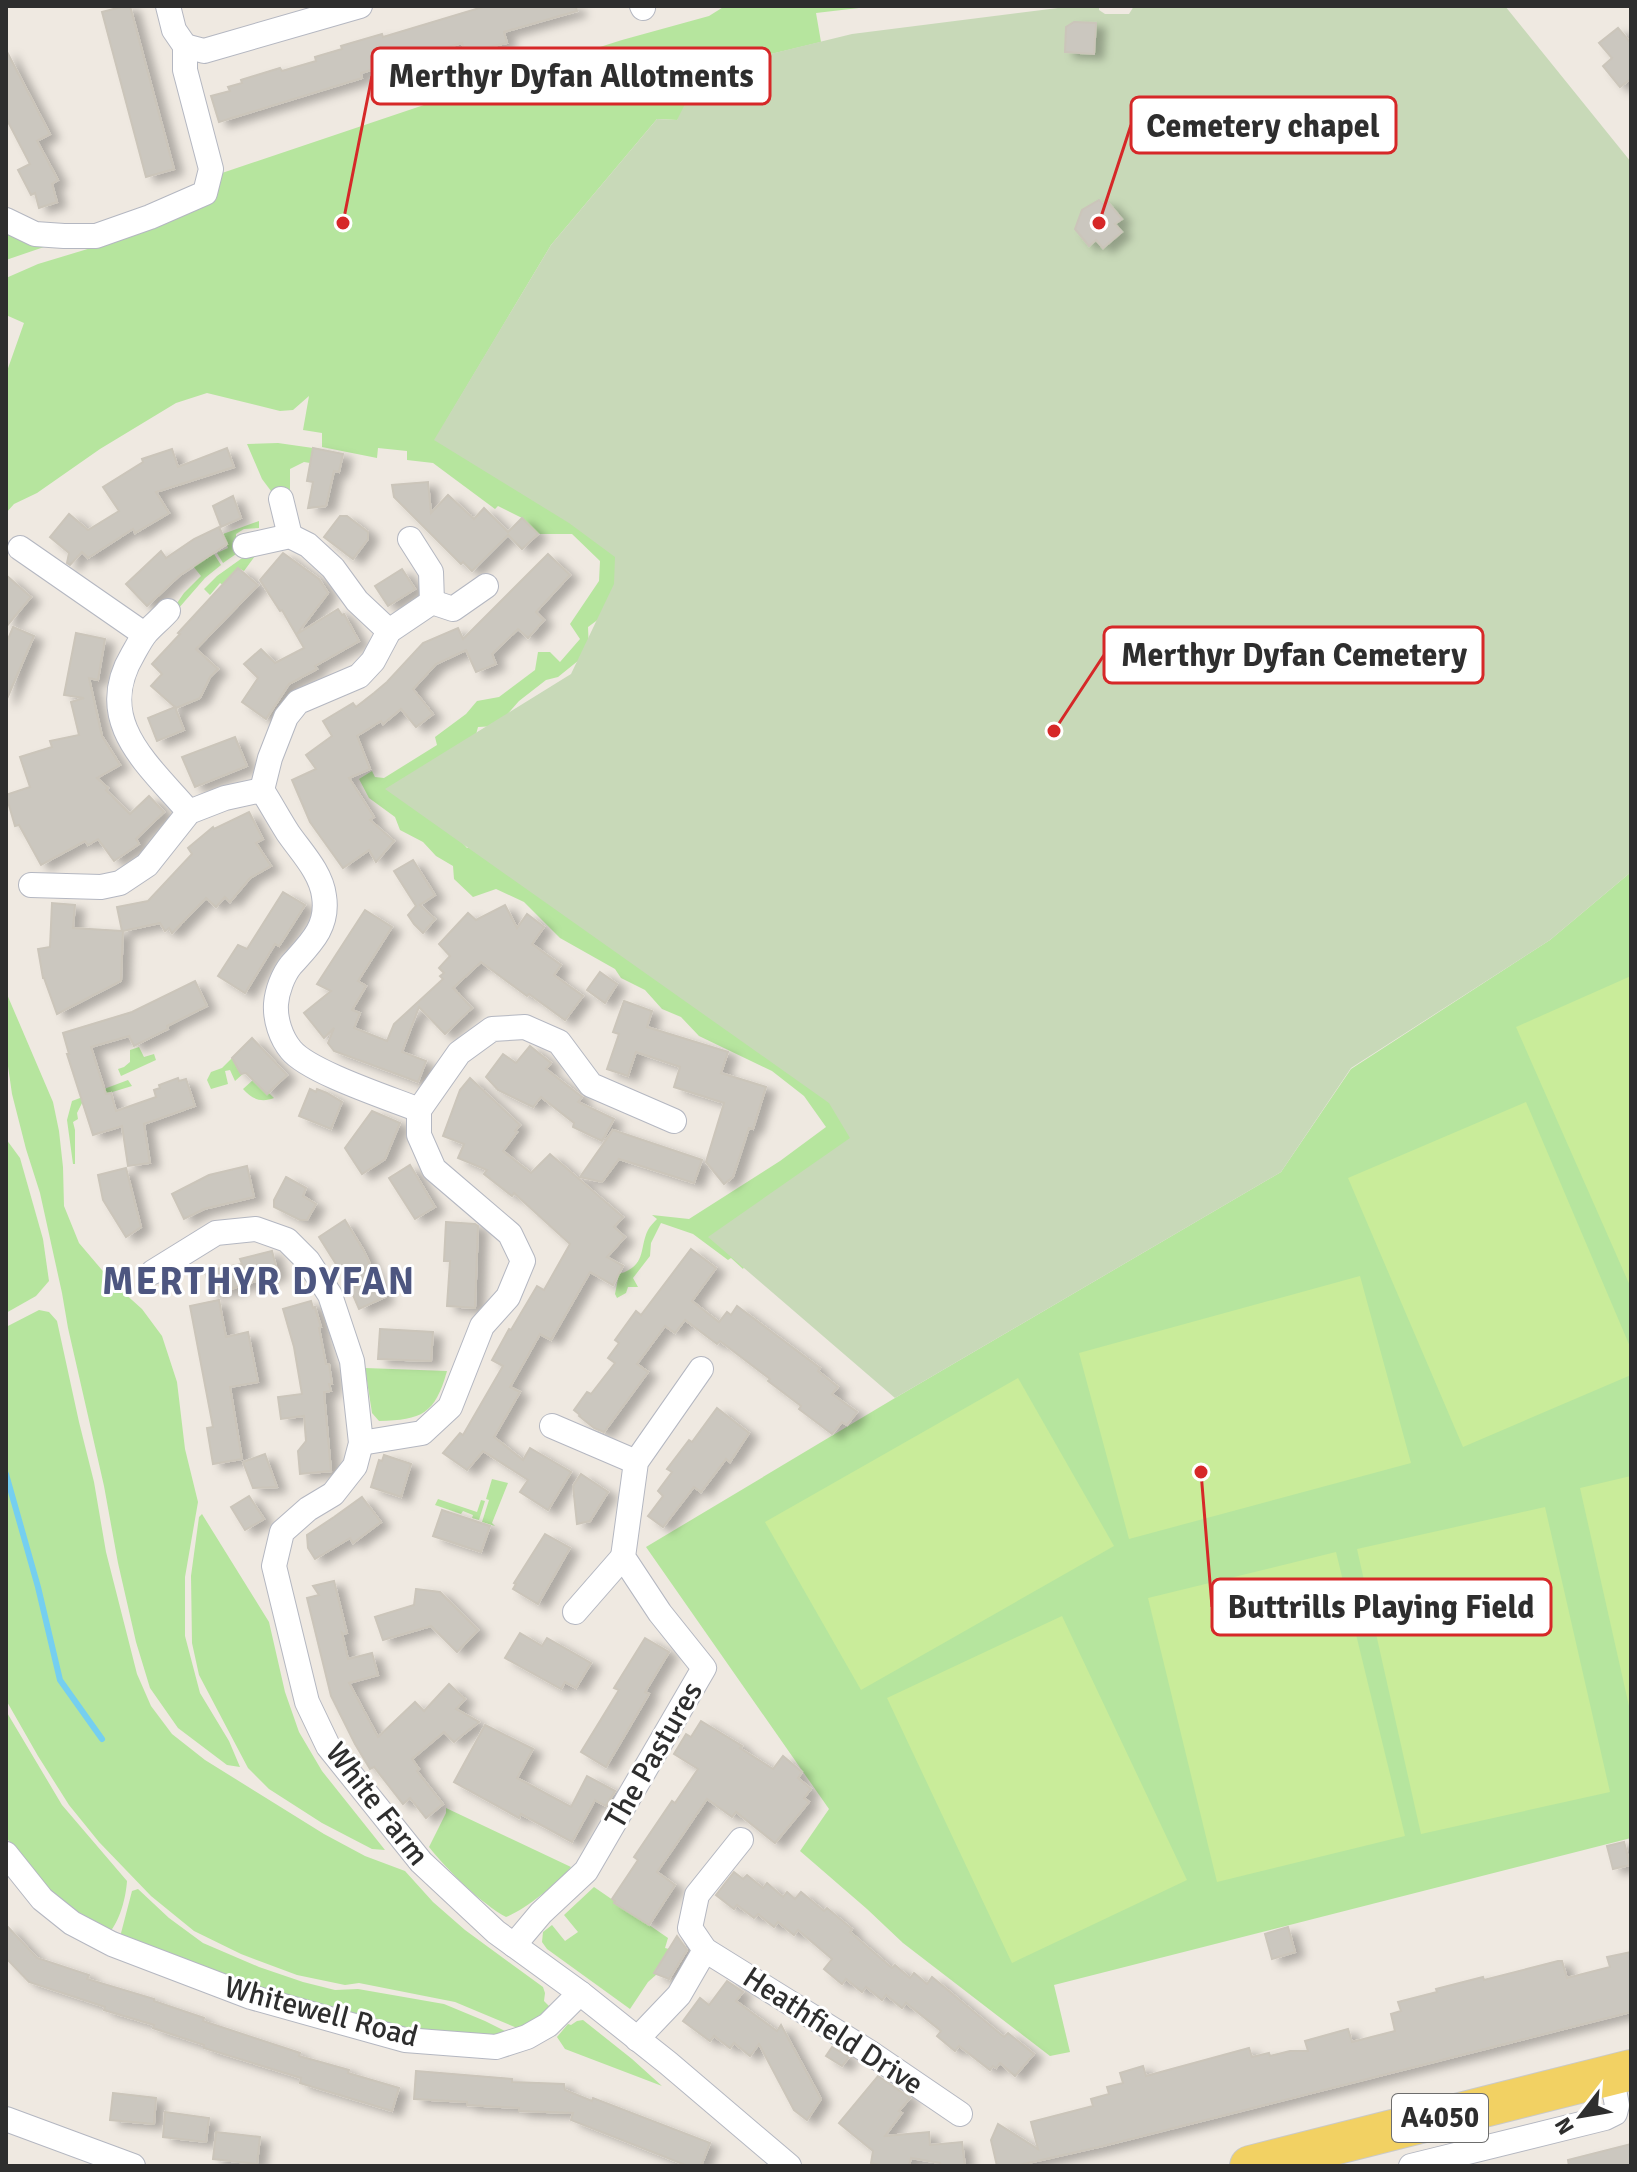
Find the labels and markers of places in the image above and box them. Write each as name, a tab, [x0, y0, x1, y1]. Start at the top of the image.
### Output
callout: Merthyr Dyfan Allotments	[372, 48, 770, 104]
callout: Cemetery chapel	[1131, 97, 1396, 153]
callout: Merthyr Dyfan Cemetery	[1104, 627, 1483, 683]
callout: Buttrills Playing Field	[1212, 1579, 1551, 1635]

